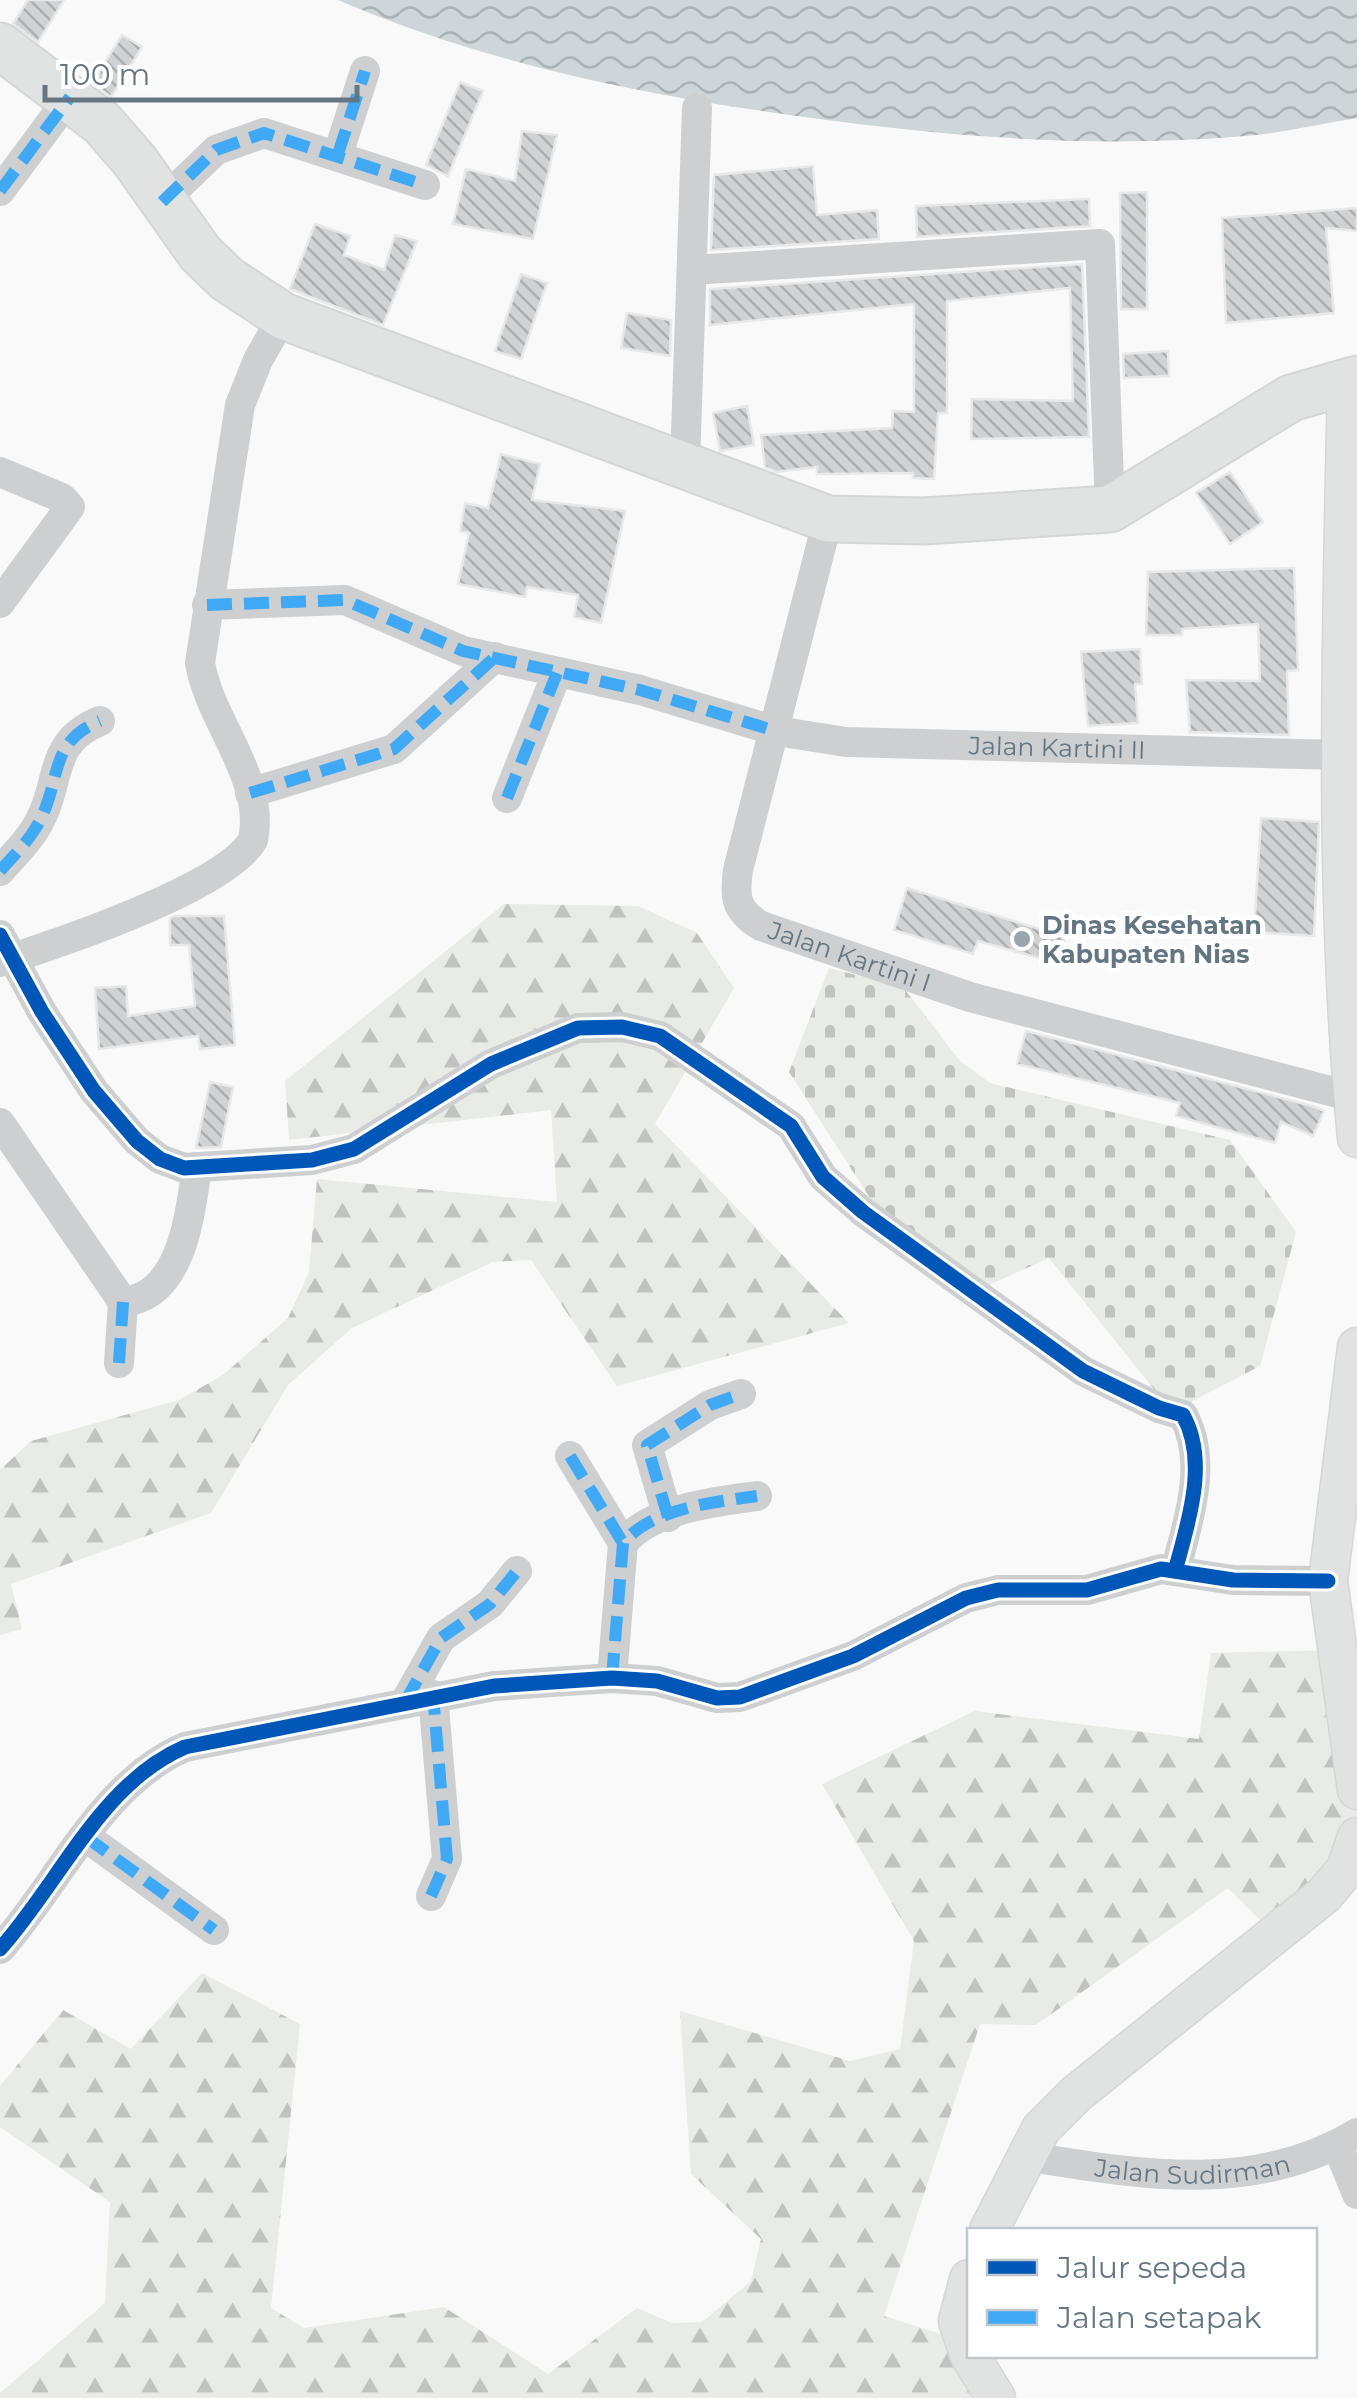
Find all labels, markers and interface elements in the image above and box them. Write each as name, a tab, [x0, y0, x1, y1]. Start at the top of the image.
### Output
scale bar	[45, 40, 358, 102]
text: 100 m	[60, 56, 150, 93]
street label: Jalan Kartini II	[967, 730, 1146, 765]
place label: Dinas Kesehatan Kabupaten Nias	[1042, 910, 1262, 969]
street label: Jalan Kartini I	[764, 914, 935, 998]
marker: Dinas Kesehatan Kabupaten Nias	[1011, 928, 1033, 950]
street label: Jalan Sudirman	[1092, 2148, 1293, 2190]
legend	[967, 2228, 1317, 2358]
text: Jalur sepeda	[1056, 2249, 1247, 2286]
text: Jalan setapak	[1056, 2299, 1262, 2336]

